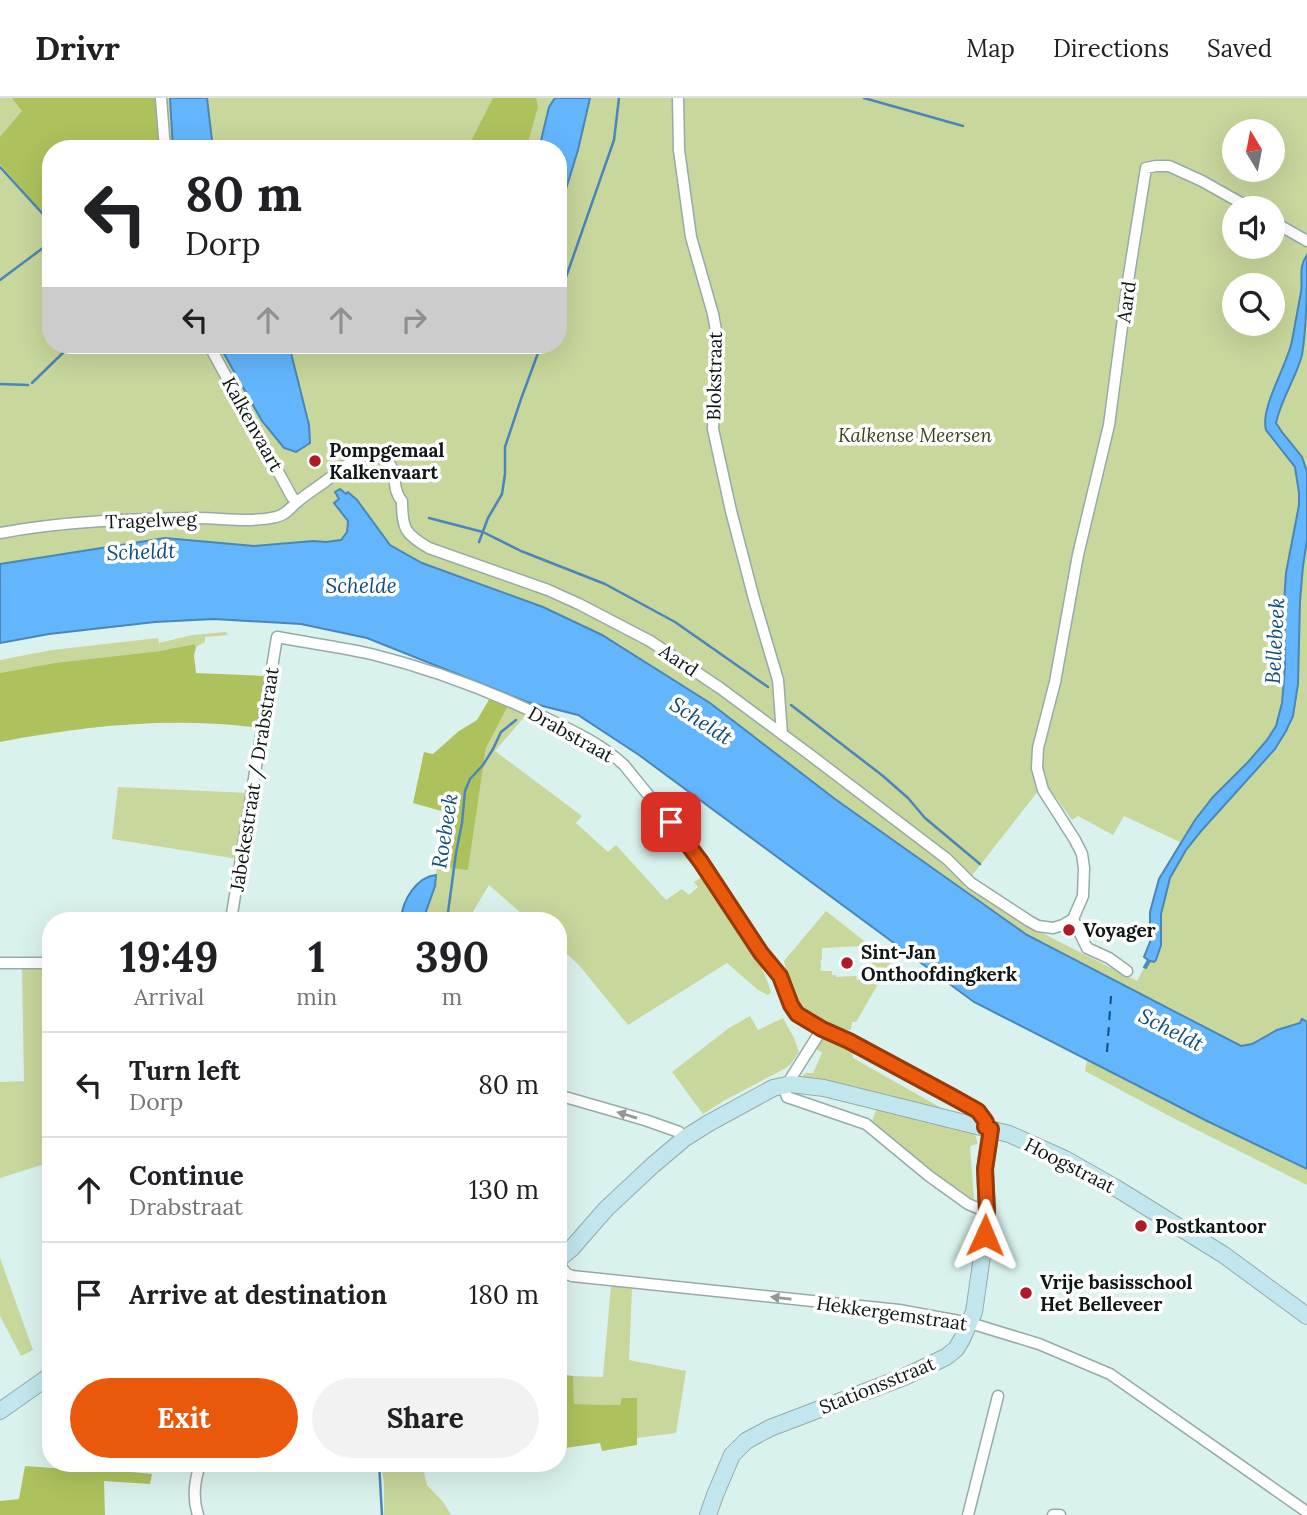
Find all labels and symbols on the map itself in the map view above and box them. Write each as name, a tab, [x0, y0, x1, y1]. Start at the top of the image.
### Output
north arrow	[1222, 119, 1284, 182]
street label: Aard	[1111, 280, 1141, 325]
street label: Blokstraat	[701, 331, 727, 421]
street label: Kalkenvaart	[217, 373, 289, 476]
park label: Kalkense Meersen	[838, 423, 992, 447]
place label: Pompgemaal Kalkenvaart	[329, 438, 444, 484]
marker: Pompgemaal Kalkenvaart	[307, 453, 323, 469]
street label: Tragelweg	[105, 506, 198, 534]
water label: Scheldt	[106, 537, 176, 566]
water label: Schelde	[325, 572, 397, 599]
water label: Bellebeek	[1259, 597, 1290, 685]
street label: Aard	[654, 638, 703, 682]
street label: Jabekestraat / Drabstraat	[224, 665, 285, 894]
water label: Scheldt	[665, 690, 738, 751]
street label: Drabstraat	[524, 701, 619, 768]
water label: Roebeek	[425, 791, 464, 870]
pin	[641, 792, 701, 852]
place label: Voyager	[1083, 918, 1156, 942]
marker: Voyager	[1061, 922, 1077, 938]
place label: Sint-Jan Onthoofdingkerk	[861, 940, 1017, 986]
marker: Sint-Jan Onthoofdingkerk	[839, 955, 855, 971]
water label: Scheldt	[1134, 1002, 1208, 1057]
one-way arrow	[616, 1109, 637, 1119]
street label: Hoogstraat	[1021, 1132, 1120, 1198]
position arrow	[948, 1198, 1022, 1272]
place label: Postkantoor	[1155, 1214, 1266, 1238]
marker: Postkantoor	[1133, 1218, 1149, 1234]
place label: Vrije basisschool Het Belleveer	[1040, 1270, 1192, 1316]
marker: Vrije basisschool Het Belleveer	[1018, 1285, 1034, 1301]
street label: Hekkergemstraat	[815, 1291, 970, 1336]
one-way arrow	[770, 1293, 792, 1304]
street label: Stationsstraat	[816, 1351, 939, 1419]

